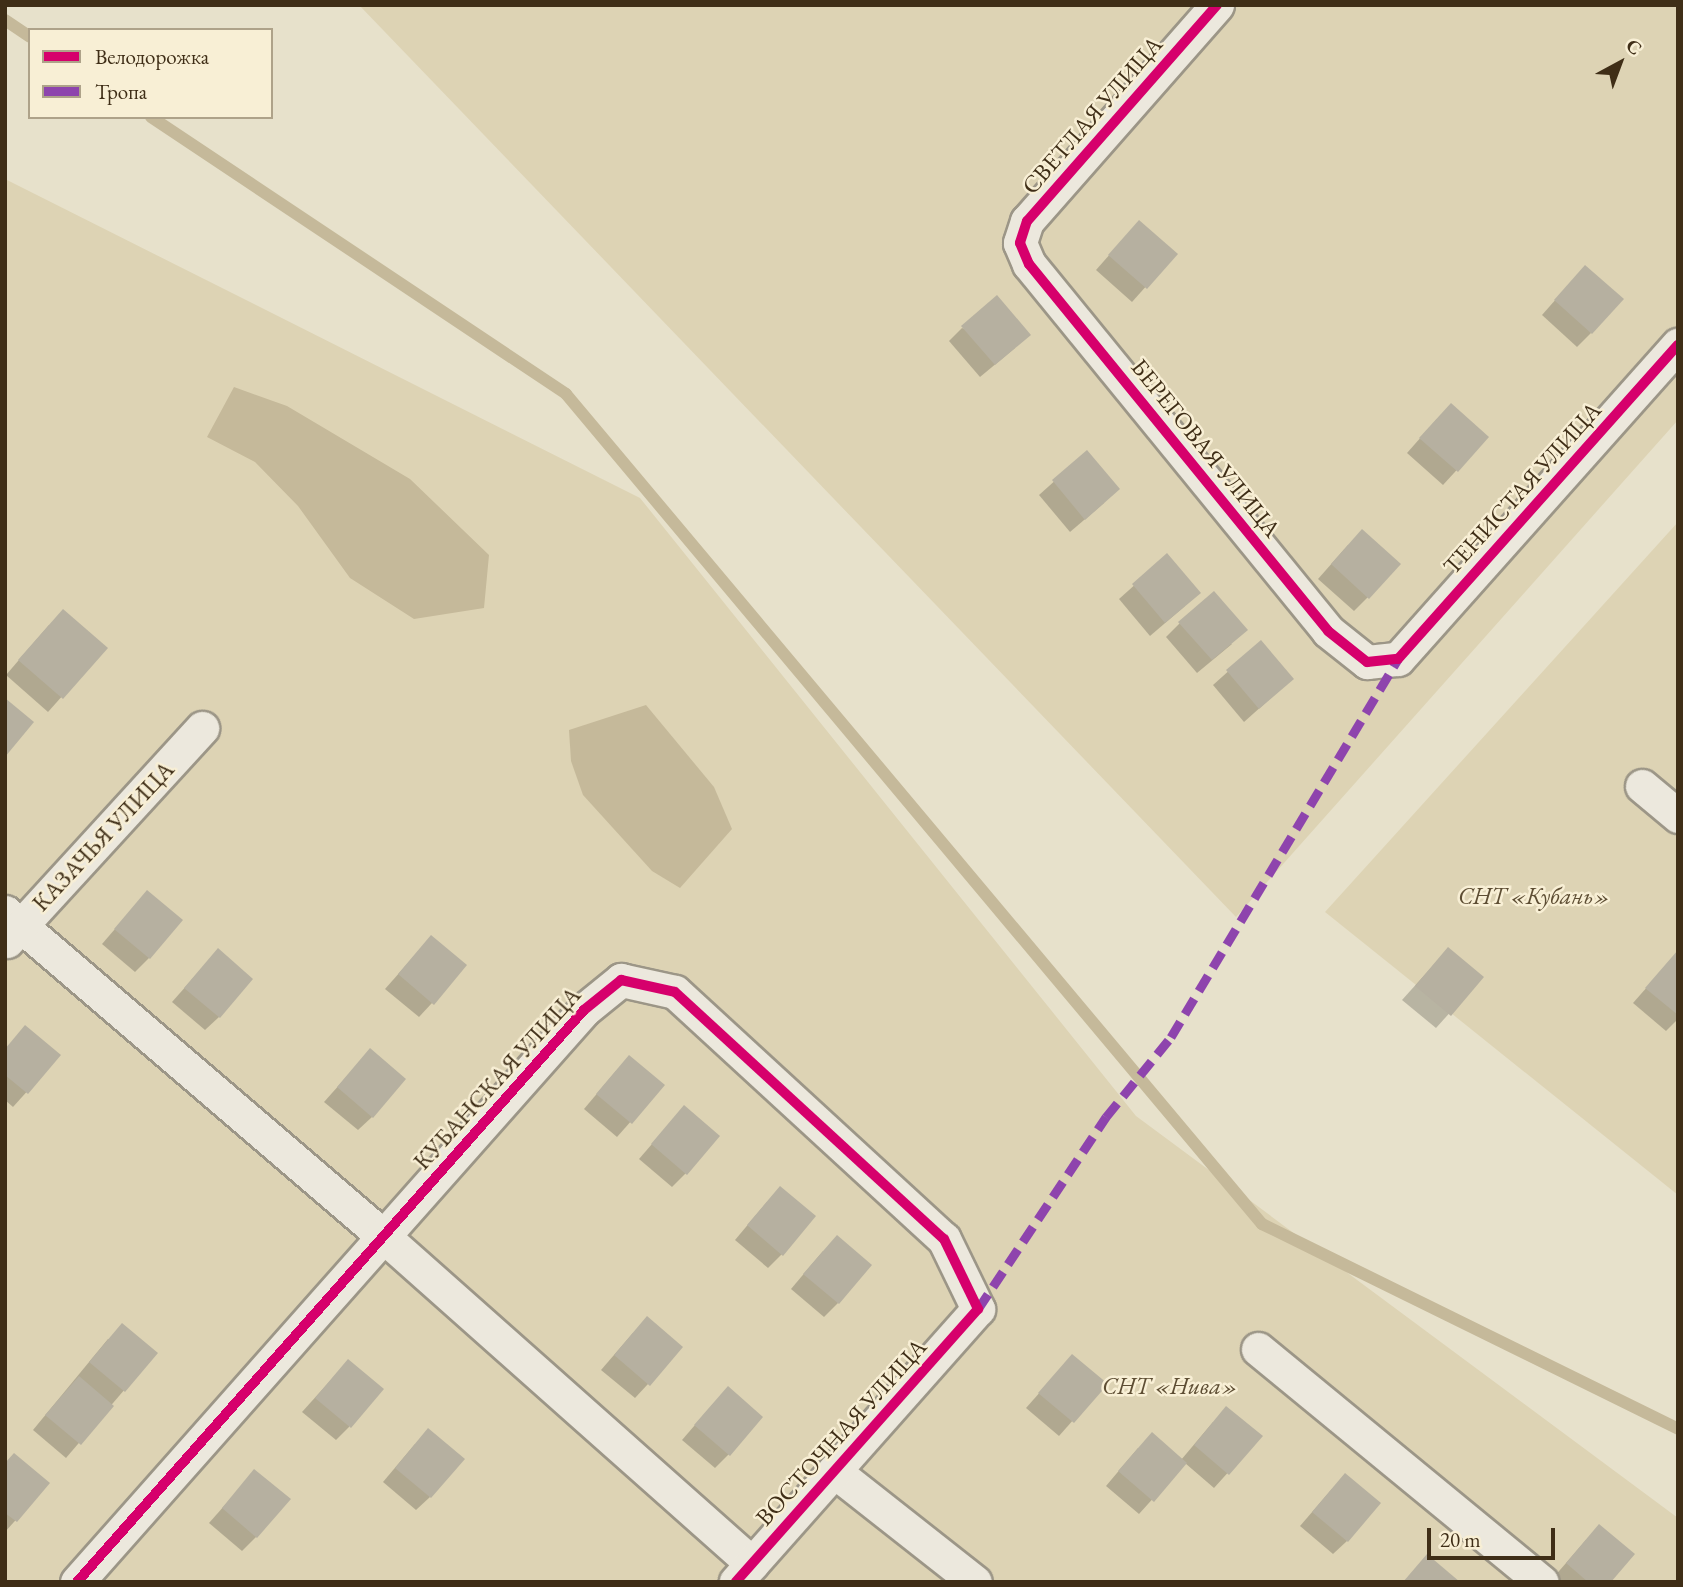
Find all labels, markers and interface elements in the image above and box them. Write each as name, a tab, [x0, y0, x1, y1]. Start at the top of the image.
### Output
legend	[28, 28, 273, 119]
north arrow	[1585, 28, 1655, 98]
street label: СВЕТЛАЯ УЛИЦА	[1016, 30, 1168, 200]
text: С	[1621, 33, 1647, 61]
text: Велодорожка	[95, 43, 209, 70]
text: Тропа	[95, 78, 147, 105]
street label: БЕРЕГОВАЯ УЛИЦА	[1125, 353, 1287, 543]
street label: ТЕНИСТАЯ УЛИЦА	[1437, 396, 1607, 580]
street label: КАЗАЧЬЯ УЛИЦА	[26, 755, 180, 917]
park label: СНТ «Кубань»	[1458, 882, 1610, 910]
street label: КУБАНСКАЯ УЛИЦА	[407, 981, 587, 1175]
street label: ВОСТОЧНАЯ УЛИЦА	[749, 1333, 933, 1531]
park label: СНТ «Нива»	[1102, 1372, 1238, 1400]
scale bar	[1431, 1514, 1559, 1558]
text: 20 m	[1440, 1526, 1481, 1553]

